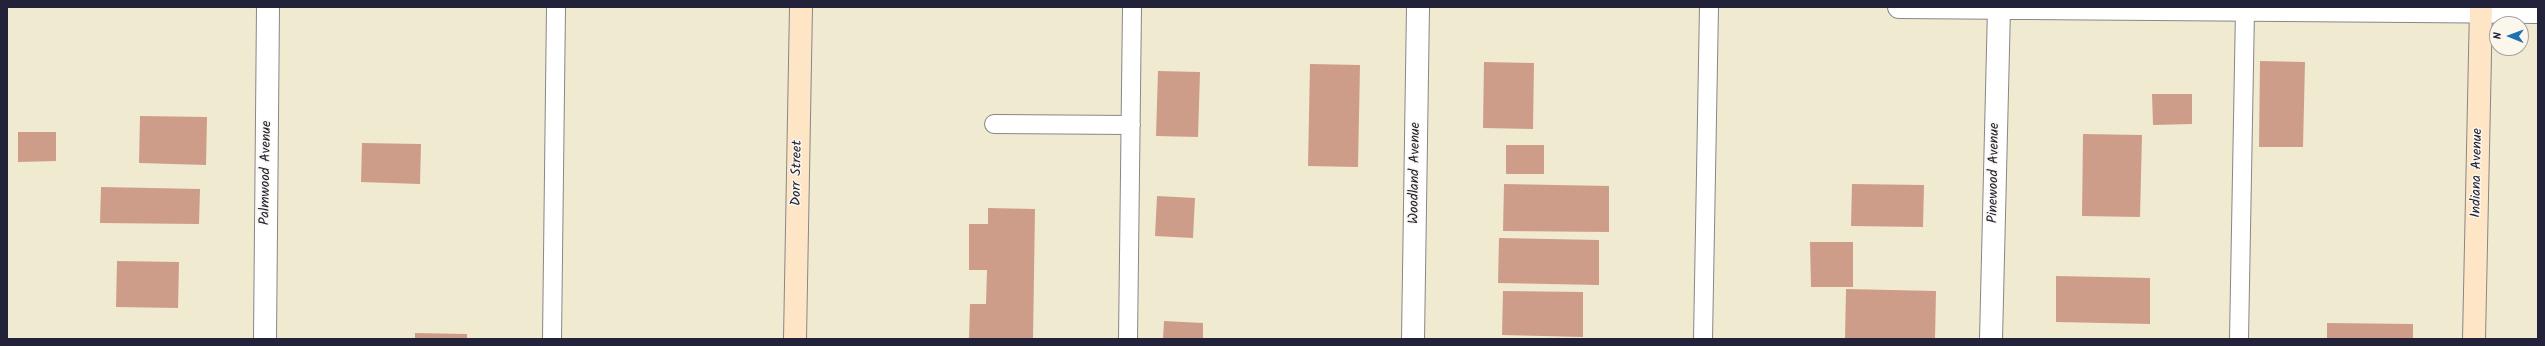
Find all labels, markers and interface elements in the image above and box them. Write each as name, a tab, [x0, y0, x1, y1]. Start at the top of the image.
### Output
north arrow	[2489, 16, 2529, 56]
text: N	[2489, 32, 2507, 39]
street label: Palmwood Avenue	[258, 121, 276, 225]
street label: Woodland Avenue	[1407, 122, 1425, 224]
street label: Pinewood Avenue	[1986, 123, 2004, 223]
street label: Indiana Avenue	[2469, 128, 2487, 218]
street label: Dorr Street	[789, 140, 807, 206]

